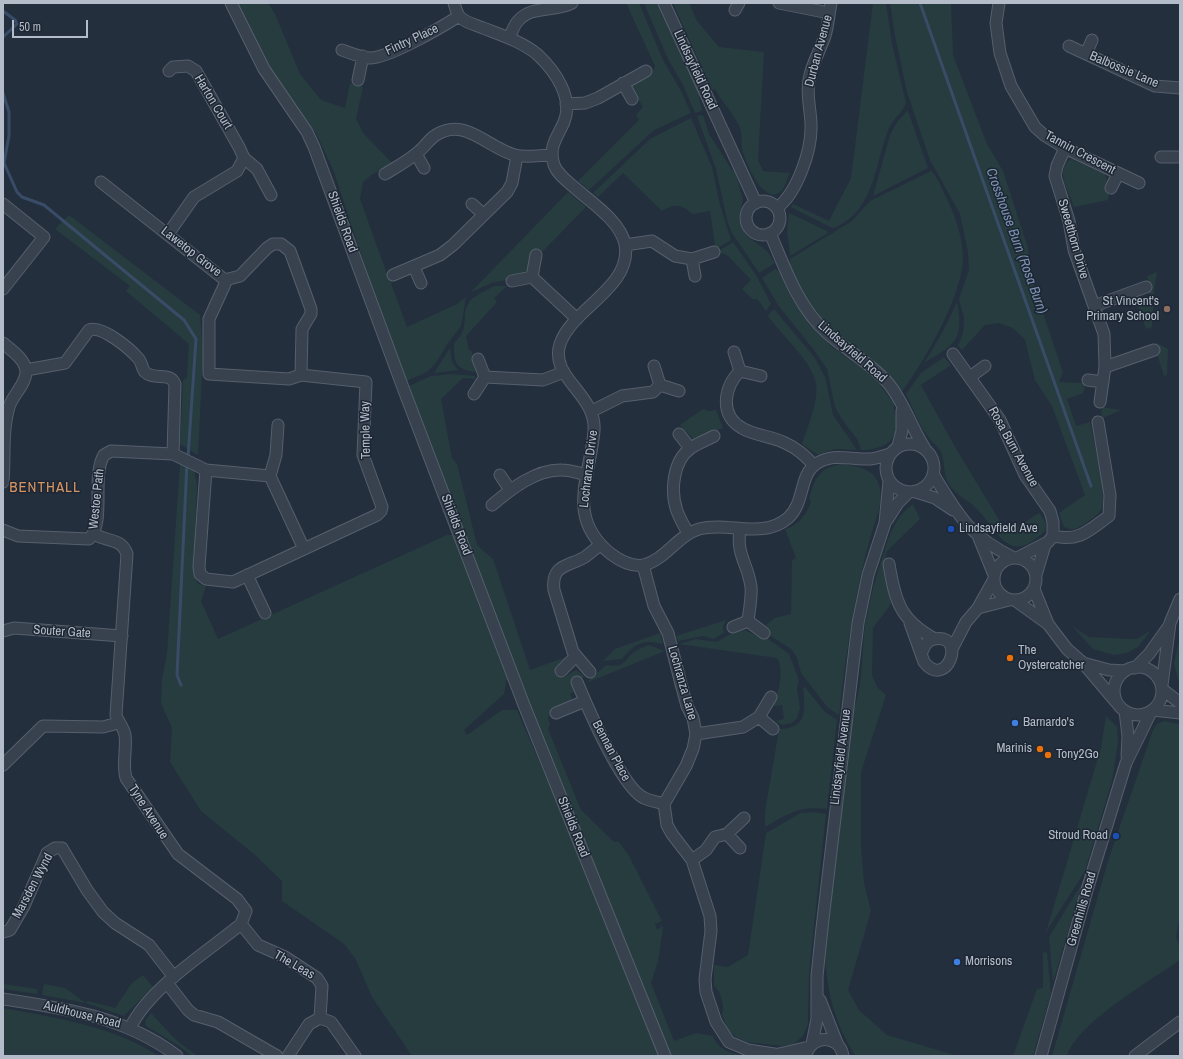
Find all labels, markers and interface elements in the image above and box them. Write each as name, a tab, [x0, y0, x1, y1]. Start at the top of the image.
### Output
scale bar	[14, 12, 90, 38]
street label: Durban Avenue	[802, 13, 836, 89]
text: 50 m	[19, 19, 41, 35]
street label: Fintry Place	[383, 21, 441, 59]
street label: Lindsayfield Road	[670, 28, 720, 112]
street label: Balbossie Lane	[1087, 48, 1161, 92]
street label: Harton Court	[191, 72, 235, 132]
street label: Tannin Crescent	[1042, 128, 1118, 178]
water label: Crosshouse Burn (Rosa Burn)	[982, 166, 1050, 316]
street label: Shields Road	[324, 189, 360, 255]
street label: Sweetthorn Drive	[1054, 197, 1092, 281]
street label: Lawetop Grove	[158, 224, 224, 280]
place label: St Vincent's Primary School	[1086, 294, 1159, 325]
marker: St Vincent's Primary School	[1162, 304, 1172, 314]
street label: Lindsayfield Road	[814, 318, 890, 386]
street label: Temple Way	[358, 401, 374, 459]
street label: Rosa Burn Avenue	[985, 404, 1041, 490]
street label: Lochranza Drive	[576, 429, 602, 509]
street label: Westoe Path	[86, 468, 108, 530]
district label: BENTHALL	[9, 479, 81, 497]
street label: Shields Road	[437, 492, 475, 558]
place label: Lindsayfield Ave	[959, 521, 1038, 537]
marker: Lindsayfield Ave	[946, 524, 956, 534]
street label: Souter Gate	[33, 622, 91, 642]
place label: The Oystercatcher	[1018, 643, 1084, 674]
street label: Lochranza Lane	[664, 644, 700, 722]
marker: The Oystercatcher	[1005, 653, 1015, 663]
street label: Lindsayfield Avenue	[827, 708, 855, 806]
place label: Barnardo's	[1023, 715, 1074, 731]
street label: Bennan Place	[589, 718, 633, 784]
marker: Barnardo's	[1010, 718, 1020, 728]
place label: Marinis	[996, 741, 1032, 757]
marker: Marinis	[1035, 744, 1045, 754]
place label: Tony2Go	[1056, 747, 1099, 763]
marker: Tony2Go	[1043, 750, 1053, 760]
street label: Tyne Avenue	[125, 782, 171, 842]
street label: Shields Road	[554, 794, 592, 860]
place label: Stroud Road	[1048, 828, 1108, 844]
marker: Stroud Road	[1111, 831, 1121, 841]
street label: Marsden Wynd	[9, 851, 57, 921]
street label: Greenhills Road	[1064, 870, 1100, 948]
street label: The Leas	[271, 947, 317, 983]
place label: Morrisons	[965, 954, 1012, 970]
marker: Morrisons	[952, 957, 962, 967]
street label: Auldhouse Road	[42, 998, 122, 1032]

